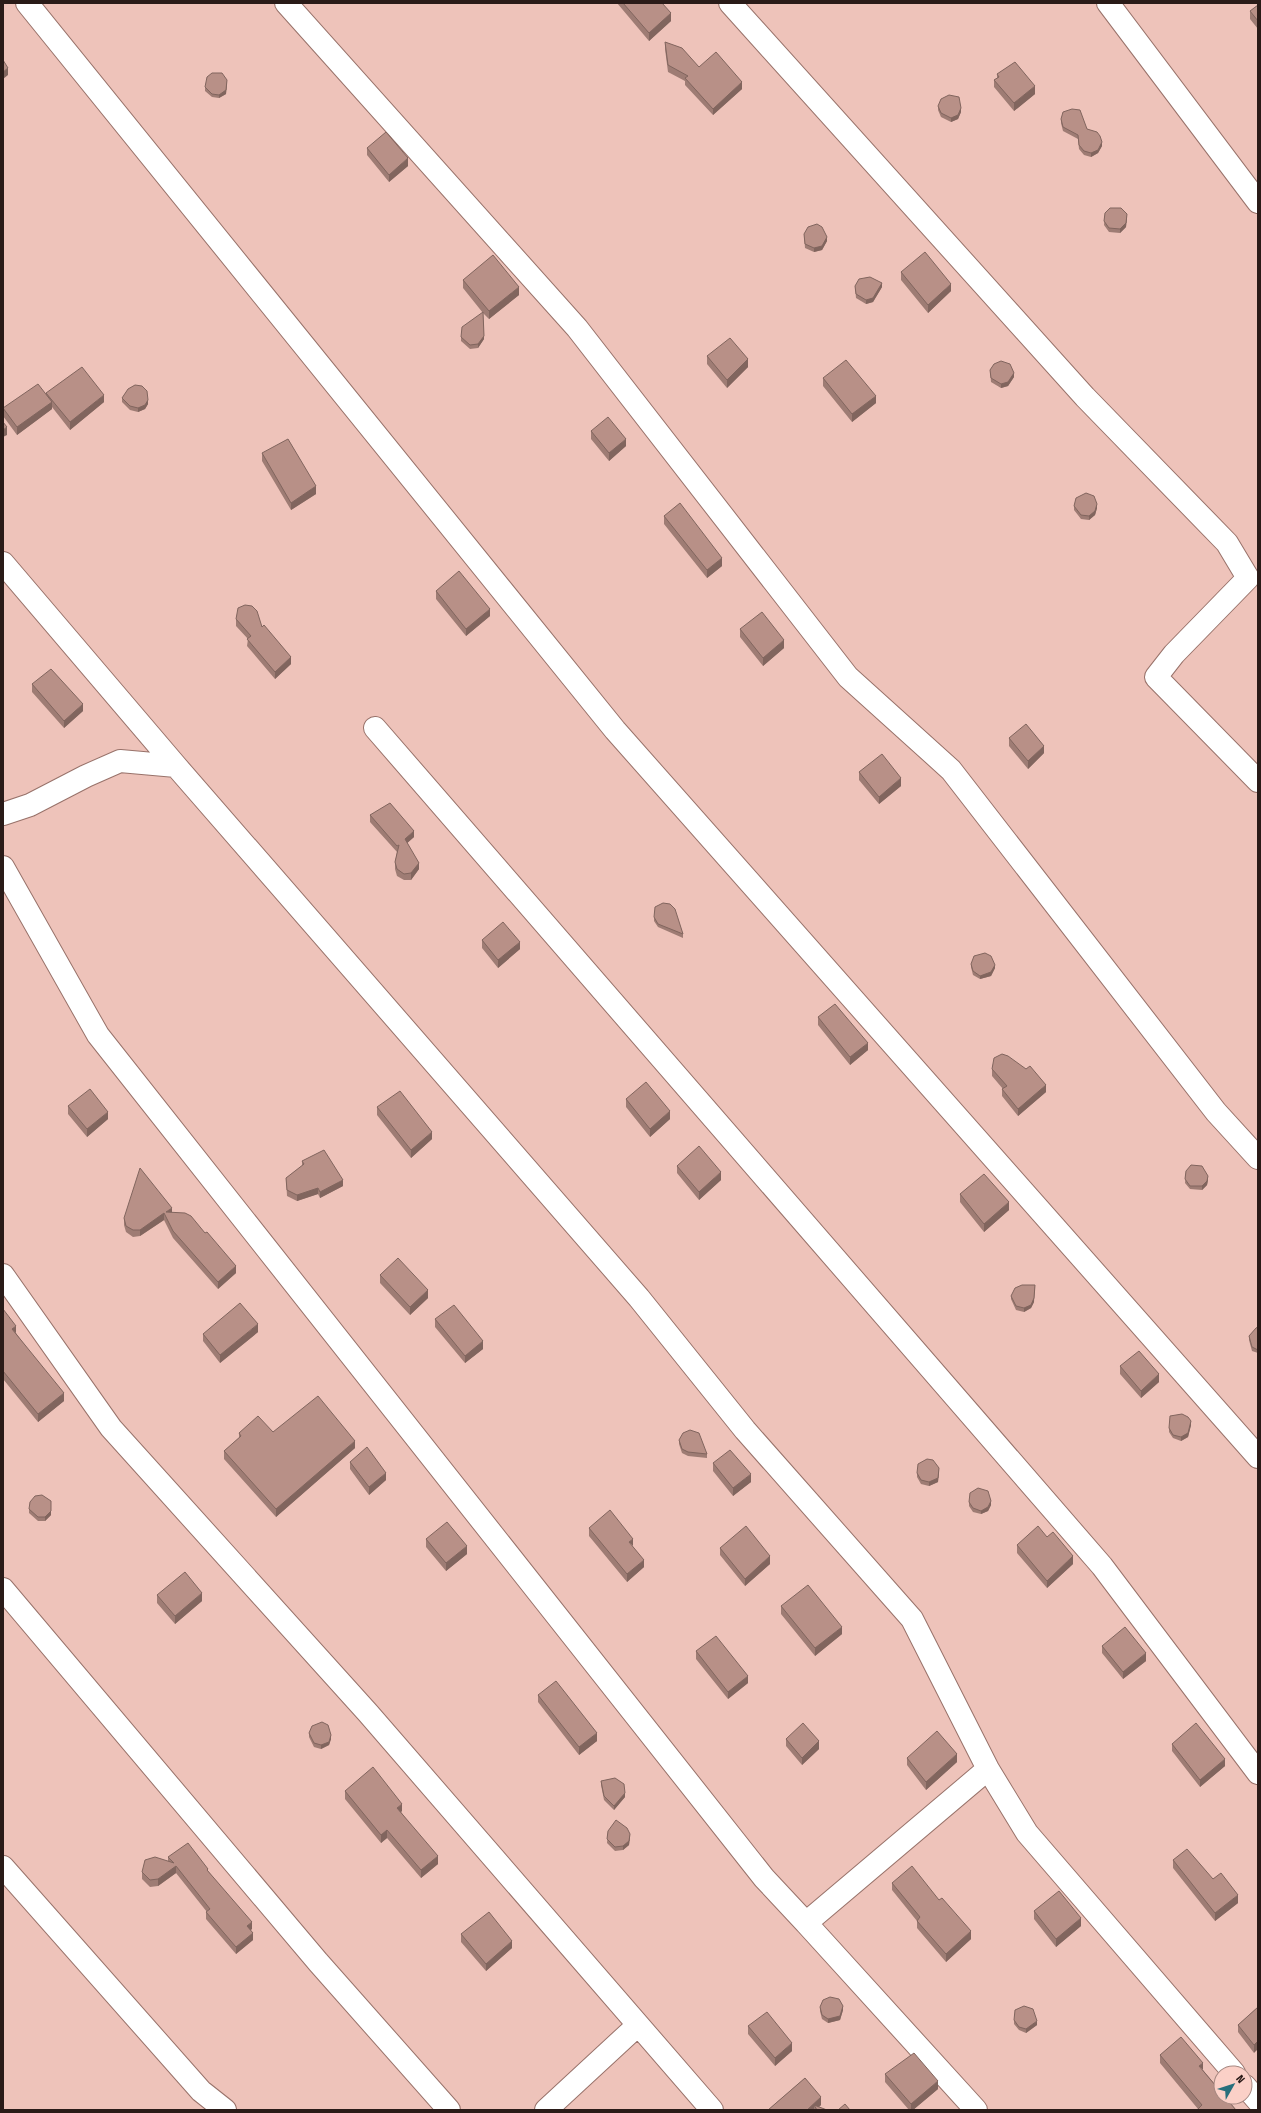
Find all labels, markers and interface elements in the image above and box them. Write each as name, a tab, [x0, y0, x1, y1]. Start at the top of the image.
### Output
north arrow	[1213, 2065, 1253, 2105]
text: N	[1233, 2072, 1248, 2086]

